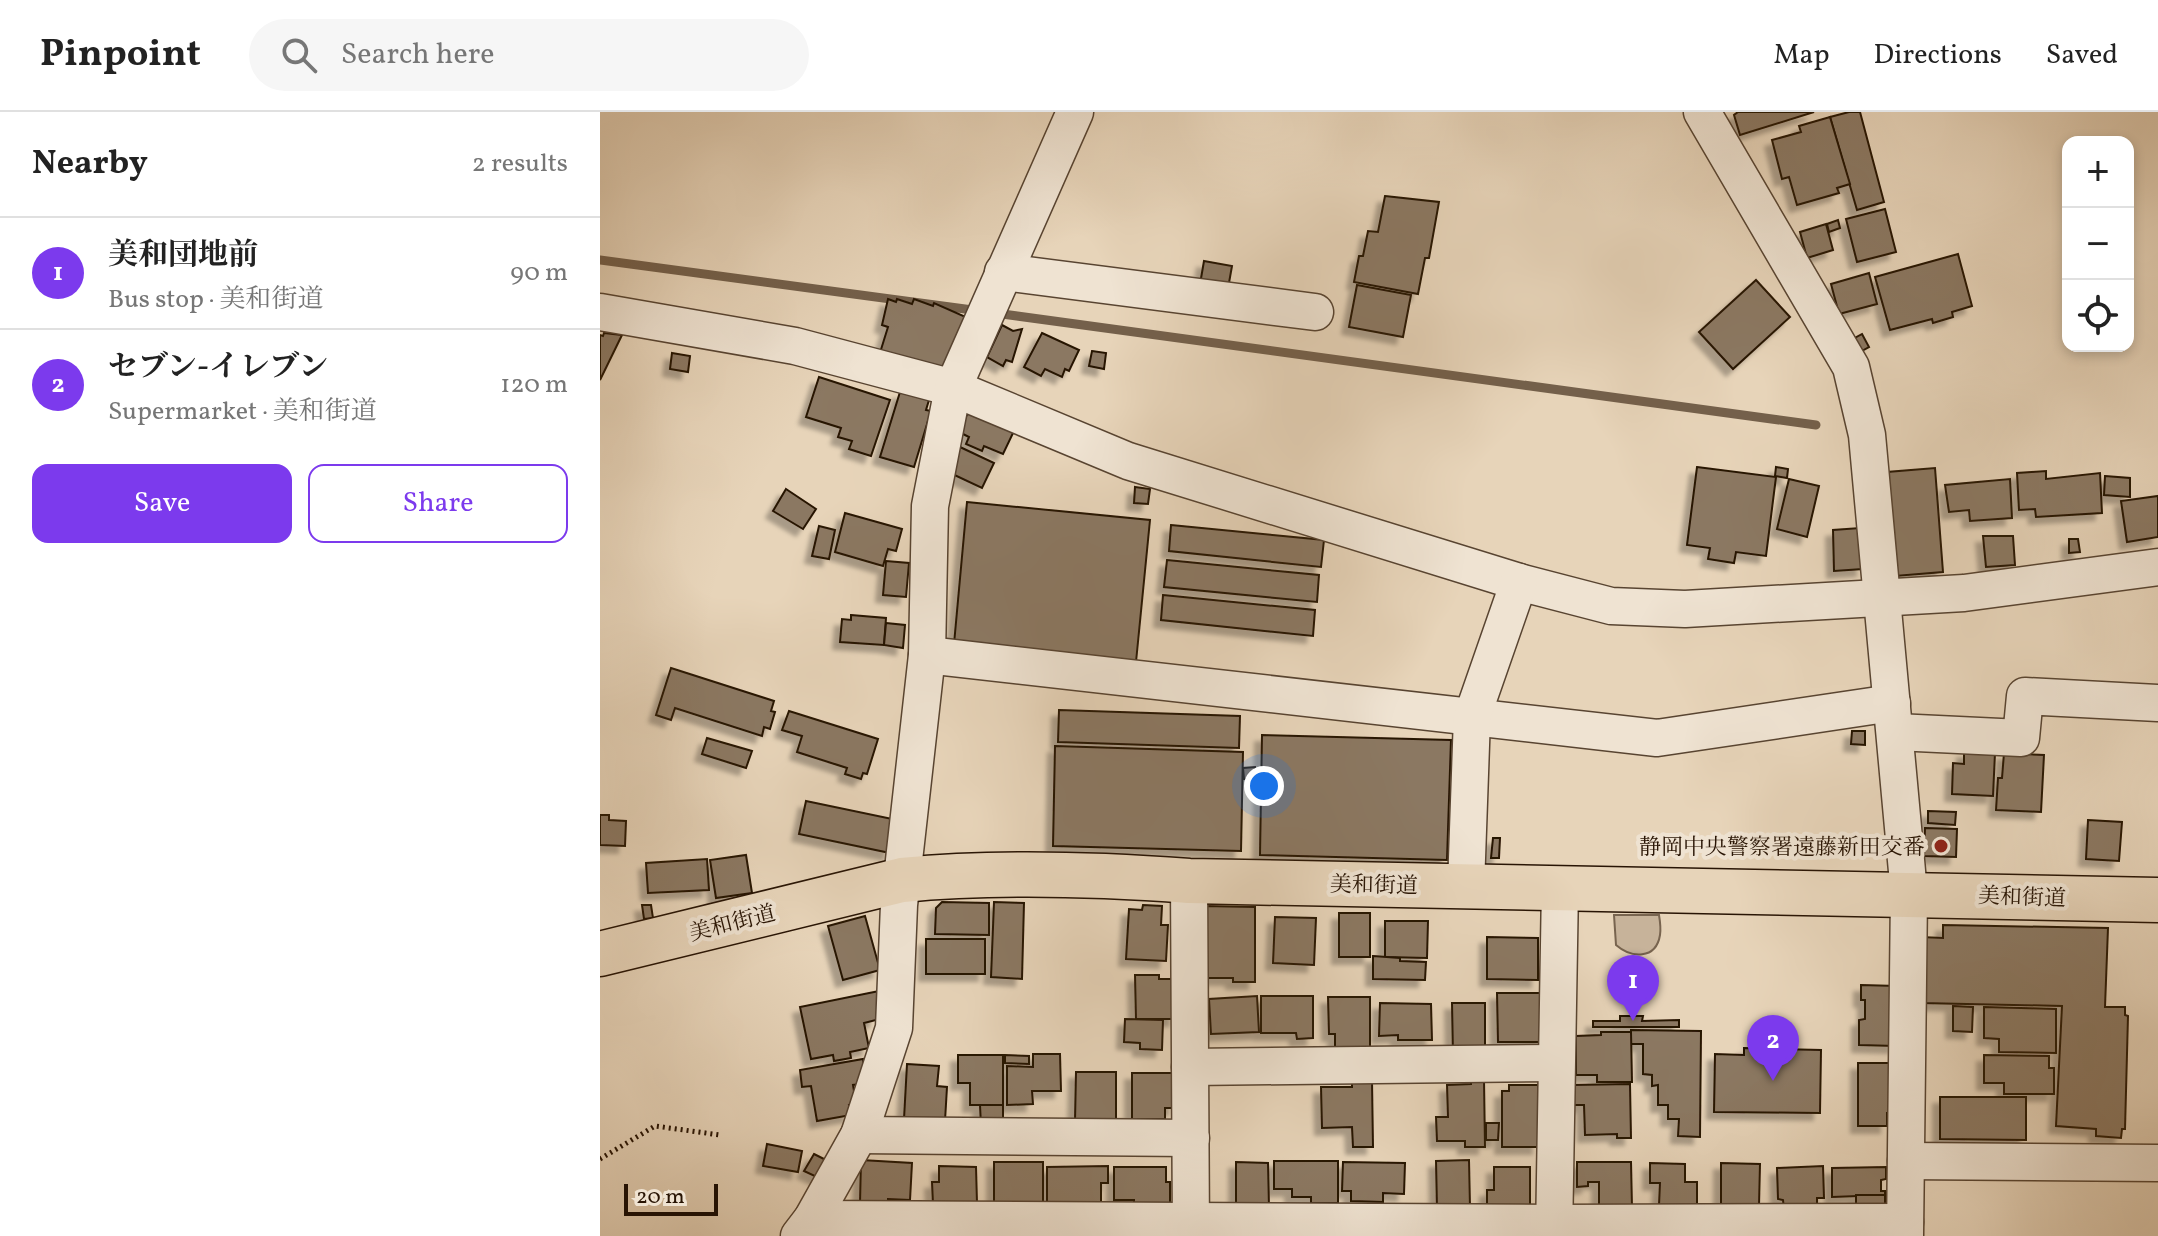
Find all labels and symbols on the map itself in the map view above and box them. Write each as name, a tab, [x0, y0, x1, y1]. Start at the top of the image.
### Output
your location	[1244, 766, 1284, 806]
place label: 静岡中央警察署遠藤新田交番	[1639, 833, 1925, 864]
marker: 静岡中央警察署遠藤新田交番	[1932, 837, 1950, 855]
street label: 美和街道	[1330, 870, 1418, 903]
street label: 美和街道	[1977, 881, 2066, 916]
street label: 美和街道	[686, 899, 779, 950]
pin: 1	[1607, 955, 1659, 1021]
pin: 2	[1747, 1015, 1799, 1081]
scale bar	[624, 1180, 718, 1216]

